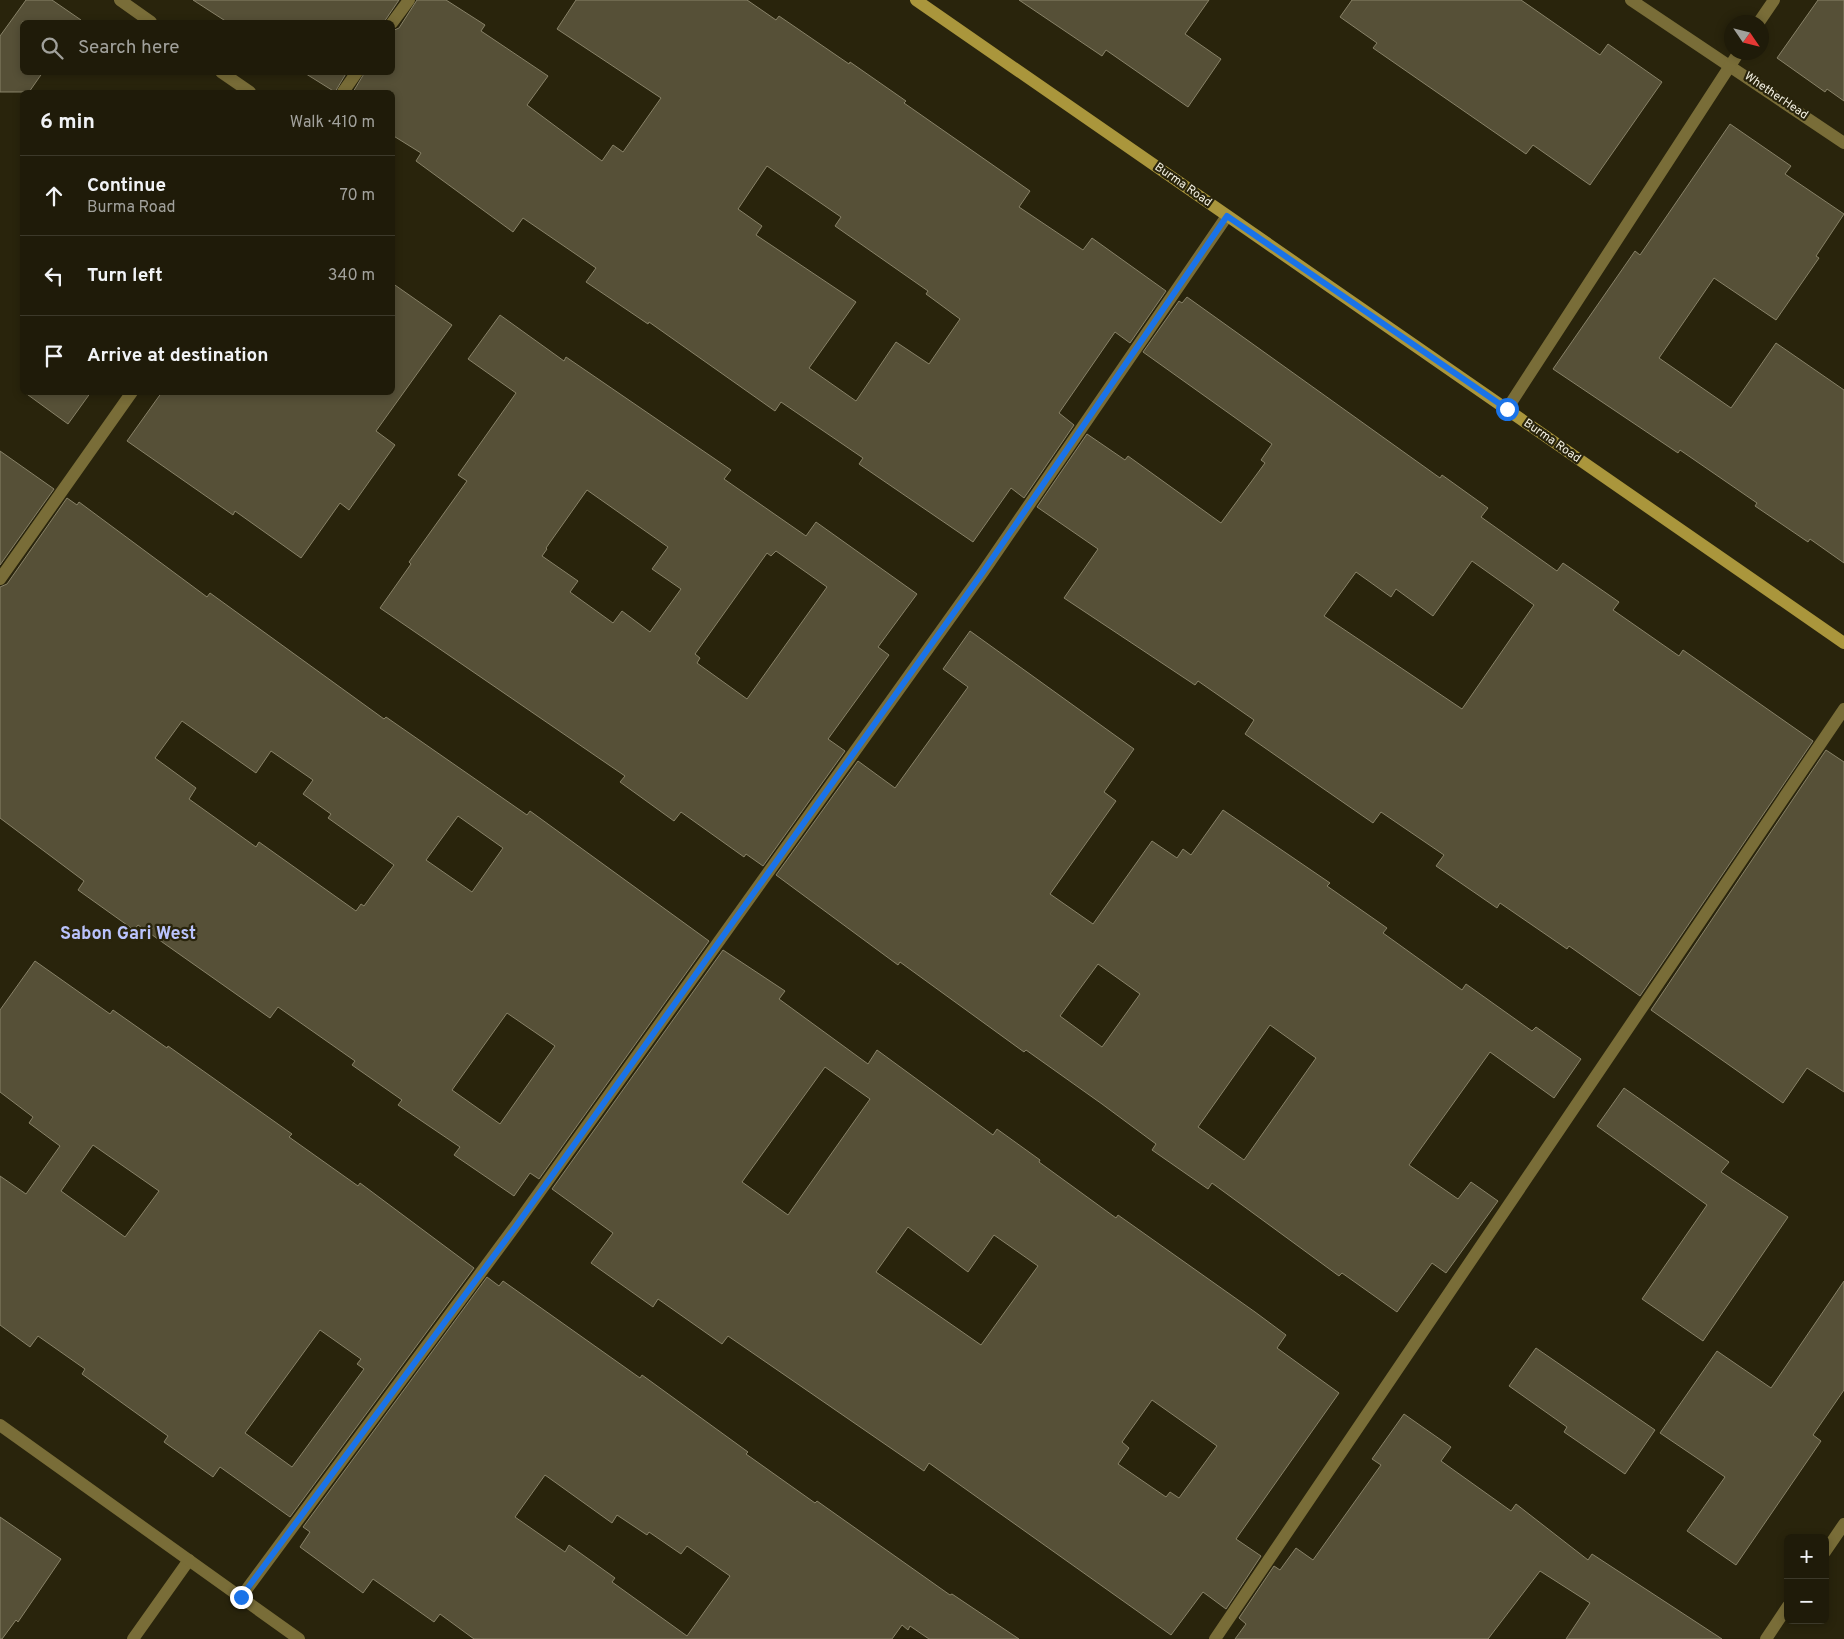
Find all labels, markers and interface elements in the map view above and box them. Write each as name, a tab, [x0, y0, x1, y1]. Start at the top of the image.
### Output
north arrow	[1724, 15, 1769, 60]
search box	[20, 20, 395, 75]
icon: search	[38, 34, 66, 62]
text: Search here	[78, 36, 180, 60]
street label: WhetherHead	[1741, 69, 1811, 123]
text: 6 min	[40, 109, 95, 136]
text: Walk · 410 m	[290, 113, 375, 133]
street label: Burma Road	[1151, 159, 1215, 211]
text: Continue	[87, 174, 166, 198]
icon: ahead	[40, 182, 68, 210]
text: 70 m	[340, 186, 375, 206]
text: Burma Road	[87, 198, 176, 218]
icon: left	[40, 262, 68, 290]
text: Turn left	[87, 264, 163, 288]
text: 340 m	[328, 266, 375, 286]
icon: arrive	[40, 342, 68, 370]
text: Arrive at destination	[87, 344, 268, 368]
route start	[1496, 398, 1519, 421]
street label: Burma Road	[1520, 415, 1584, 467]
district label: Sabon Gari West	[60, 923, 196, 946]
map controls	[1784, 1534, 1829, 1624]
button: +	[1784, 1534, 1829, 1579]
button: −	[1784, 1579, 1829, 1624]
route end	[230, 1586, 253, 1609]

